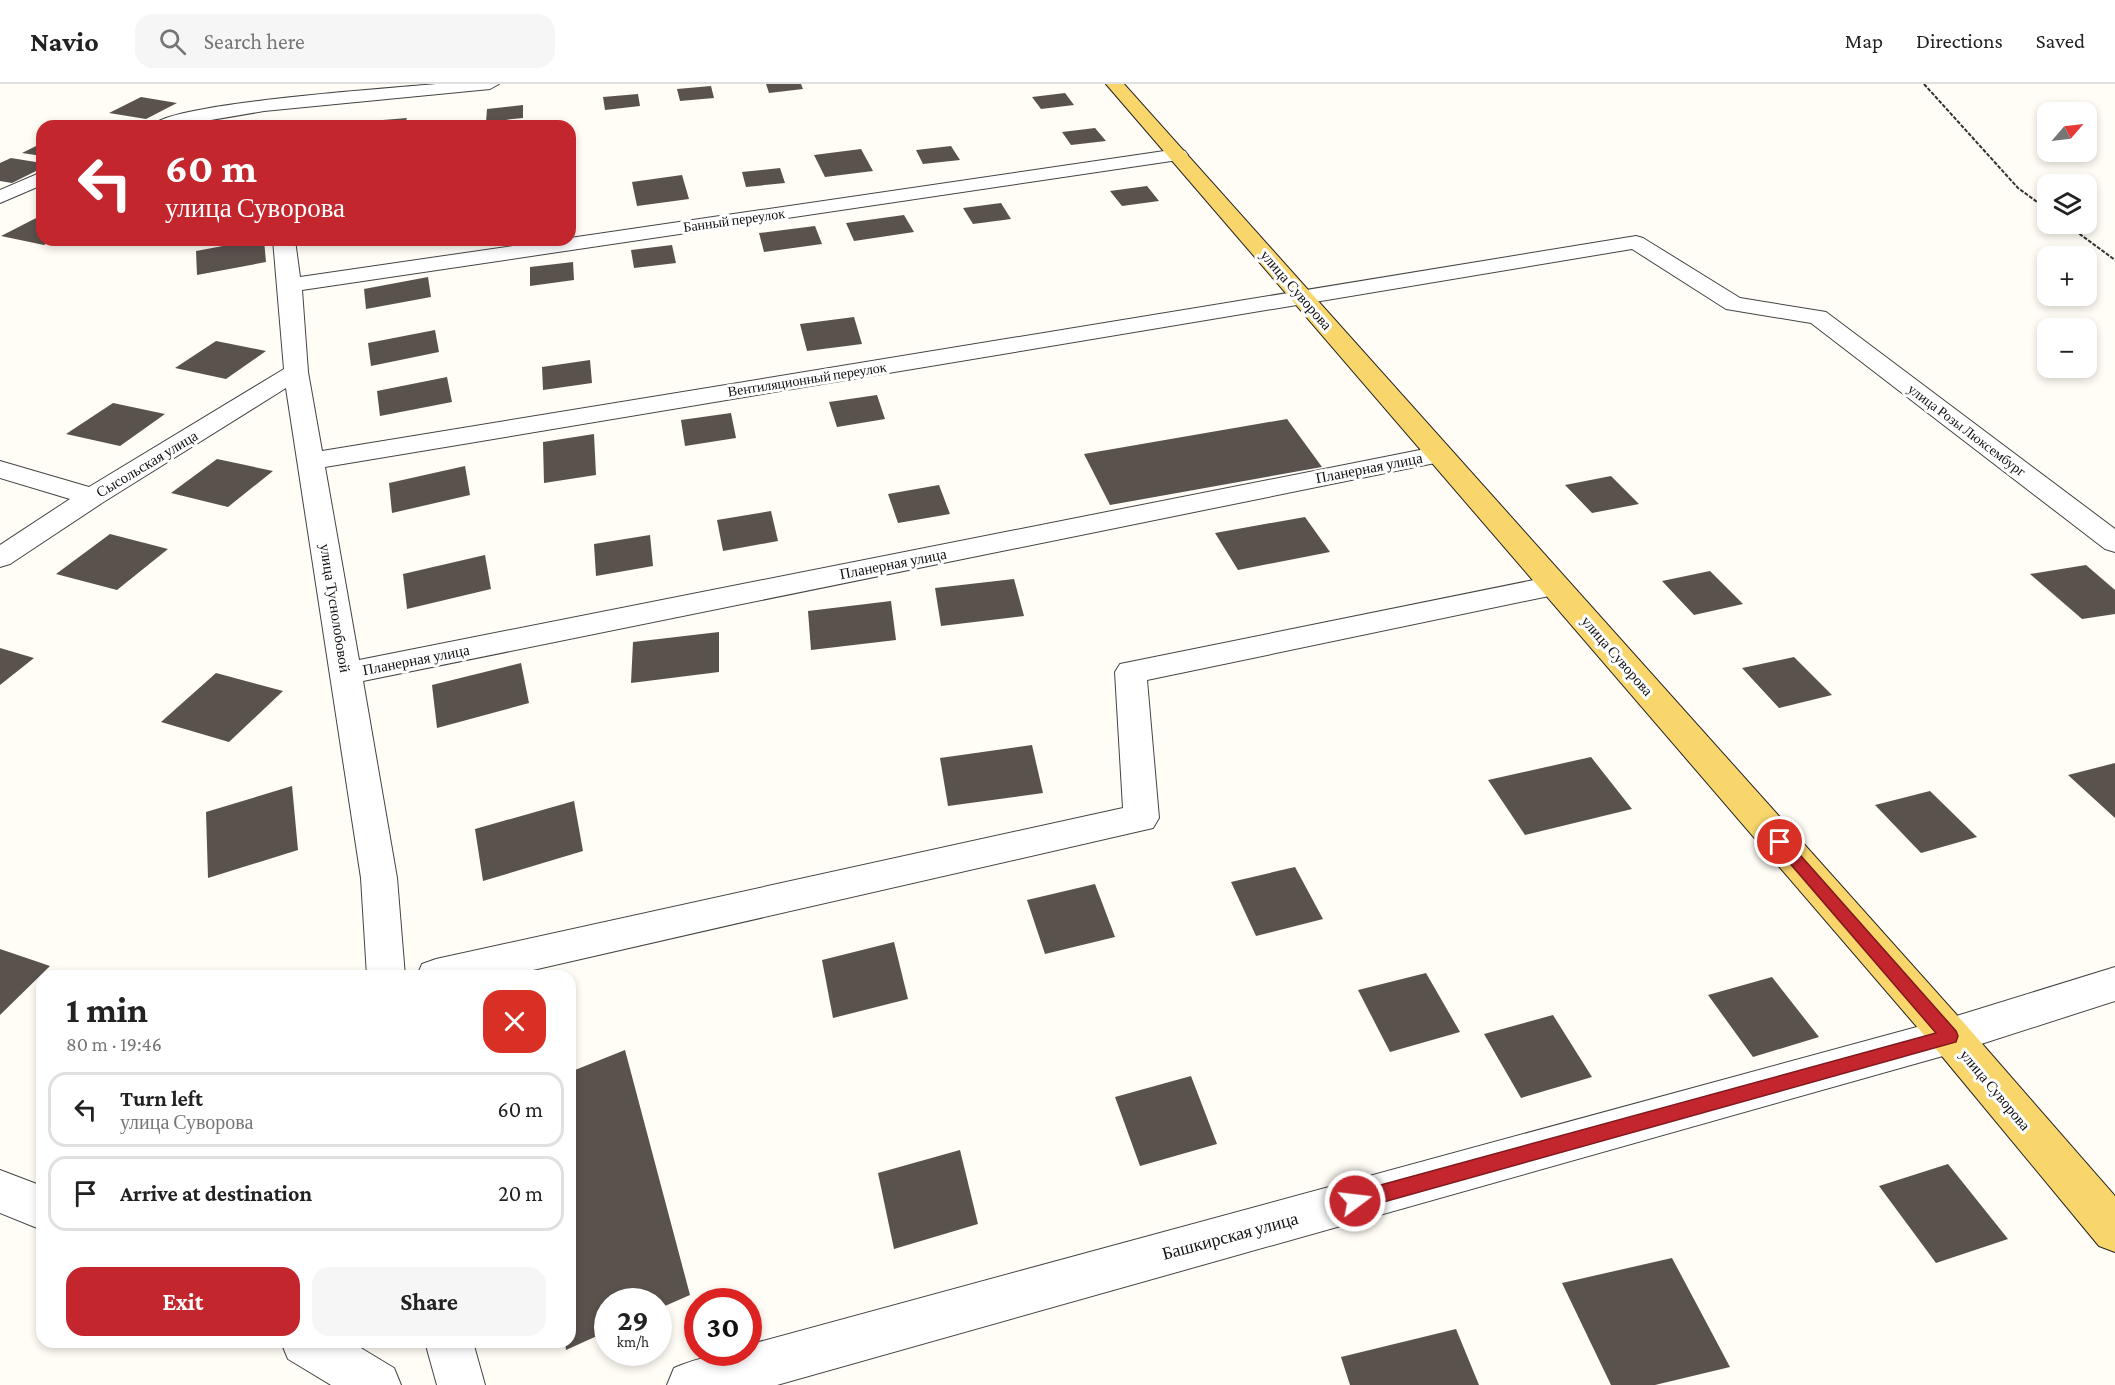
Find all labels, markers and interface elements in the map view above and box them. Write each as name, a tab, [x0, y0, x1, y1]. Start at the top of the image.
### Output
search box	[135, 14, 555, 68]
icon: search	[156, 25, 189, 58]
text: Navio	[30, 26, 99, 57]
text: Search here	[204, 29, 305, 54]
text: Map	[1845, 29, 1883, 53]
text: Directions	[1916, 29, 2003, 53]
text: Saved	[2036, 29, 2085, 53]
north arrow	[2037, 102, 2097, 162]
map controls	[2037, 102, 2097, 378]
icon: left	[66, 144, 144, 222]
text: 60 m	[165, 144, 257, 191]
button: layers	[2037, 174, 2097, 234]
text: улица Суворова	[165, 193, 345, 223]
street label: Банный переулок	[682, 205, 786, 235]
button: +	[2037, 246, 2097, 306]
street label: улица Суворова	[1257, 247, 1335, 333]
button: −	[2037, 318, 2097, 378]
street label: Вентиляционный переулок	[727, 359, 888, 399]
street label: улица Розы Люксембург	[1905, 380, 2029, 480]
street label: Сысольская улица	[93, 427, 201, 501]
street label: Планерная улица	[1314, 450, 1424, 486]
street label: улица Туснолобовой	[317, 542, 353, 674]
street label: Планерная улица	[838, 546, 948, 582]
street label: улица Суворова	[1578, 613, 1656, 699]
street label: Планерная улица	[361, 642, 471, 678]
pin	[1754, 816, 1805, 867]
icon: arrive	[1763, 825, 1796, 858]
text: 1 min	[66, 990, 148, 1030]
button: close	[483, 990, 546, 1053]
text: 80 m · 19:46	[66, 1033, 162, 1055]
street label: улица Суворова	[1957, 1047, 2033, 1134]
text: Turn left	[120, 1086, 203, 1111]
icon: left	[69, 1093, 102, 1126]
text: 60 m	[498, 1097, 543, 1122]
text: улица Суворова	[120, 1111, 253, 1133]
position arrow	[1323, 1169, 1387, 1233]
icon: arrive	[69, 1177, 102, 1210]
text: Arrive at destination	[120, 1181, 312, 1206]
text: 20 m	[498, 1181, 543, 1206]
street label: Башкирская улица	[1160, 1208, 1300, 1264]
button: Exit	[66, 1267, 300, 1336]
button: Share	[312, 1267, 546, 1336]
speed limit sign: 30	[684, 1288, 762, 1366]
text: 29	[617, 1303, 649, 1336]
text: km/h	[617, 1334, 649, 1350]

